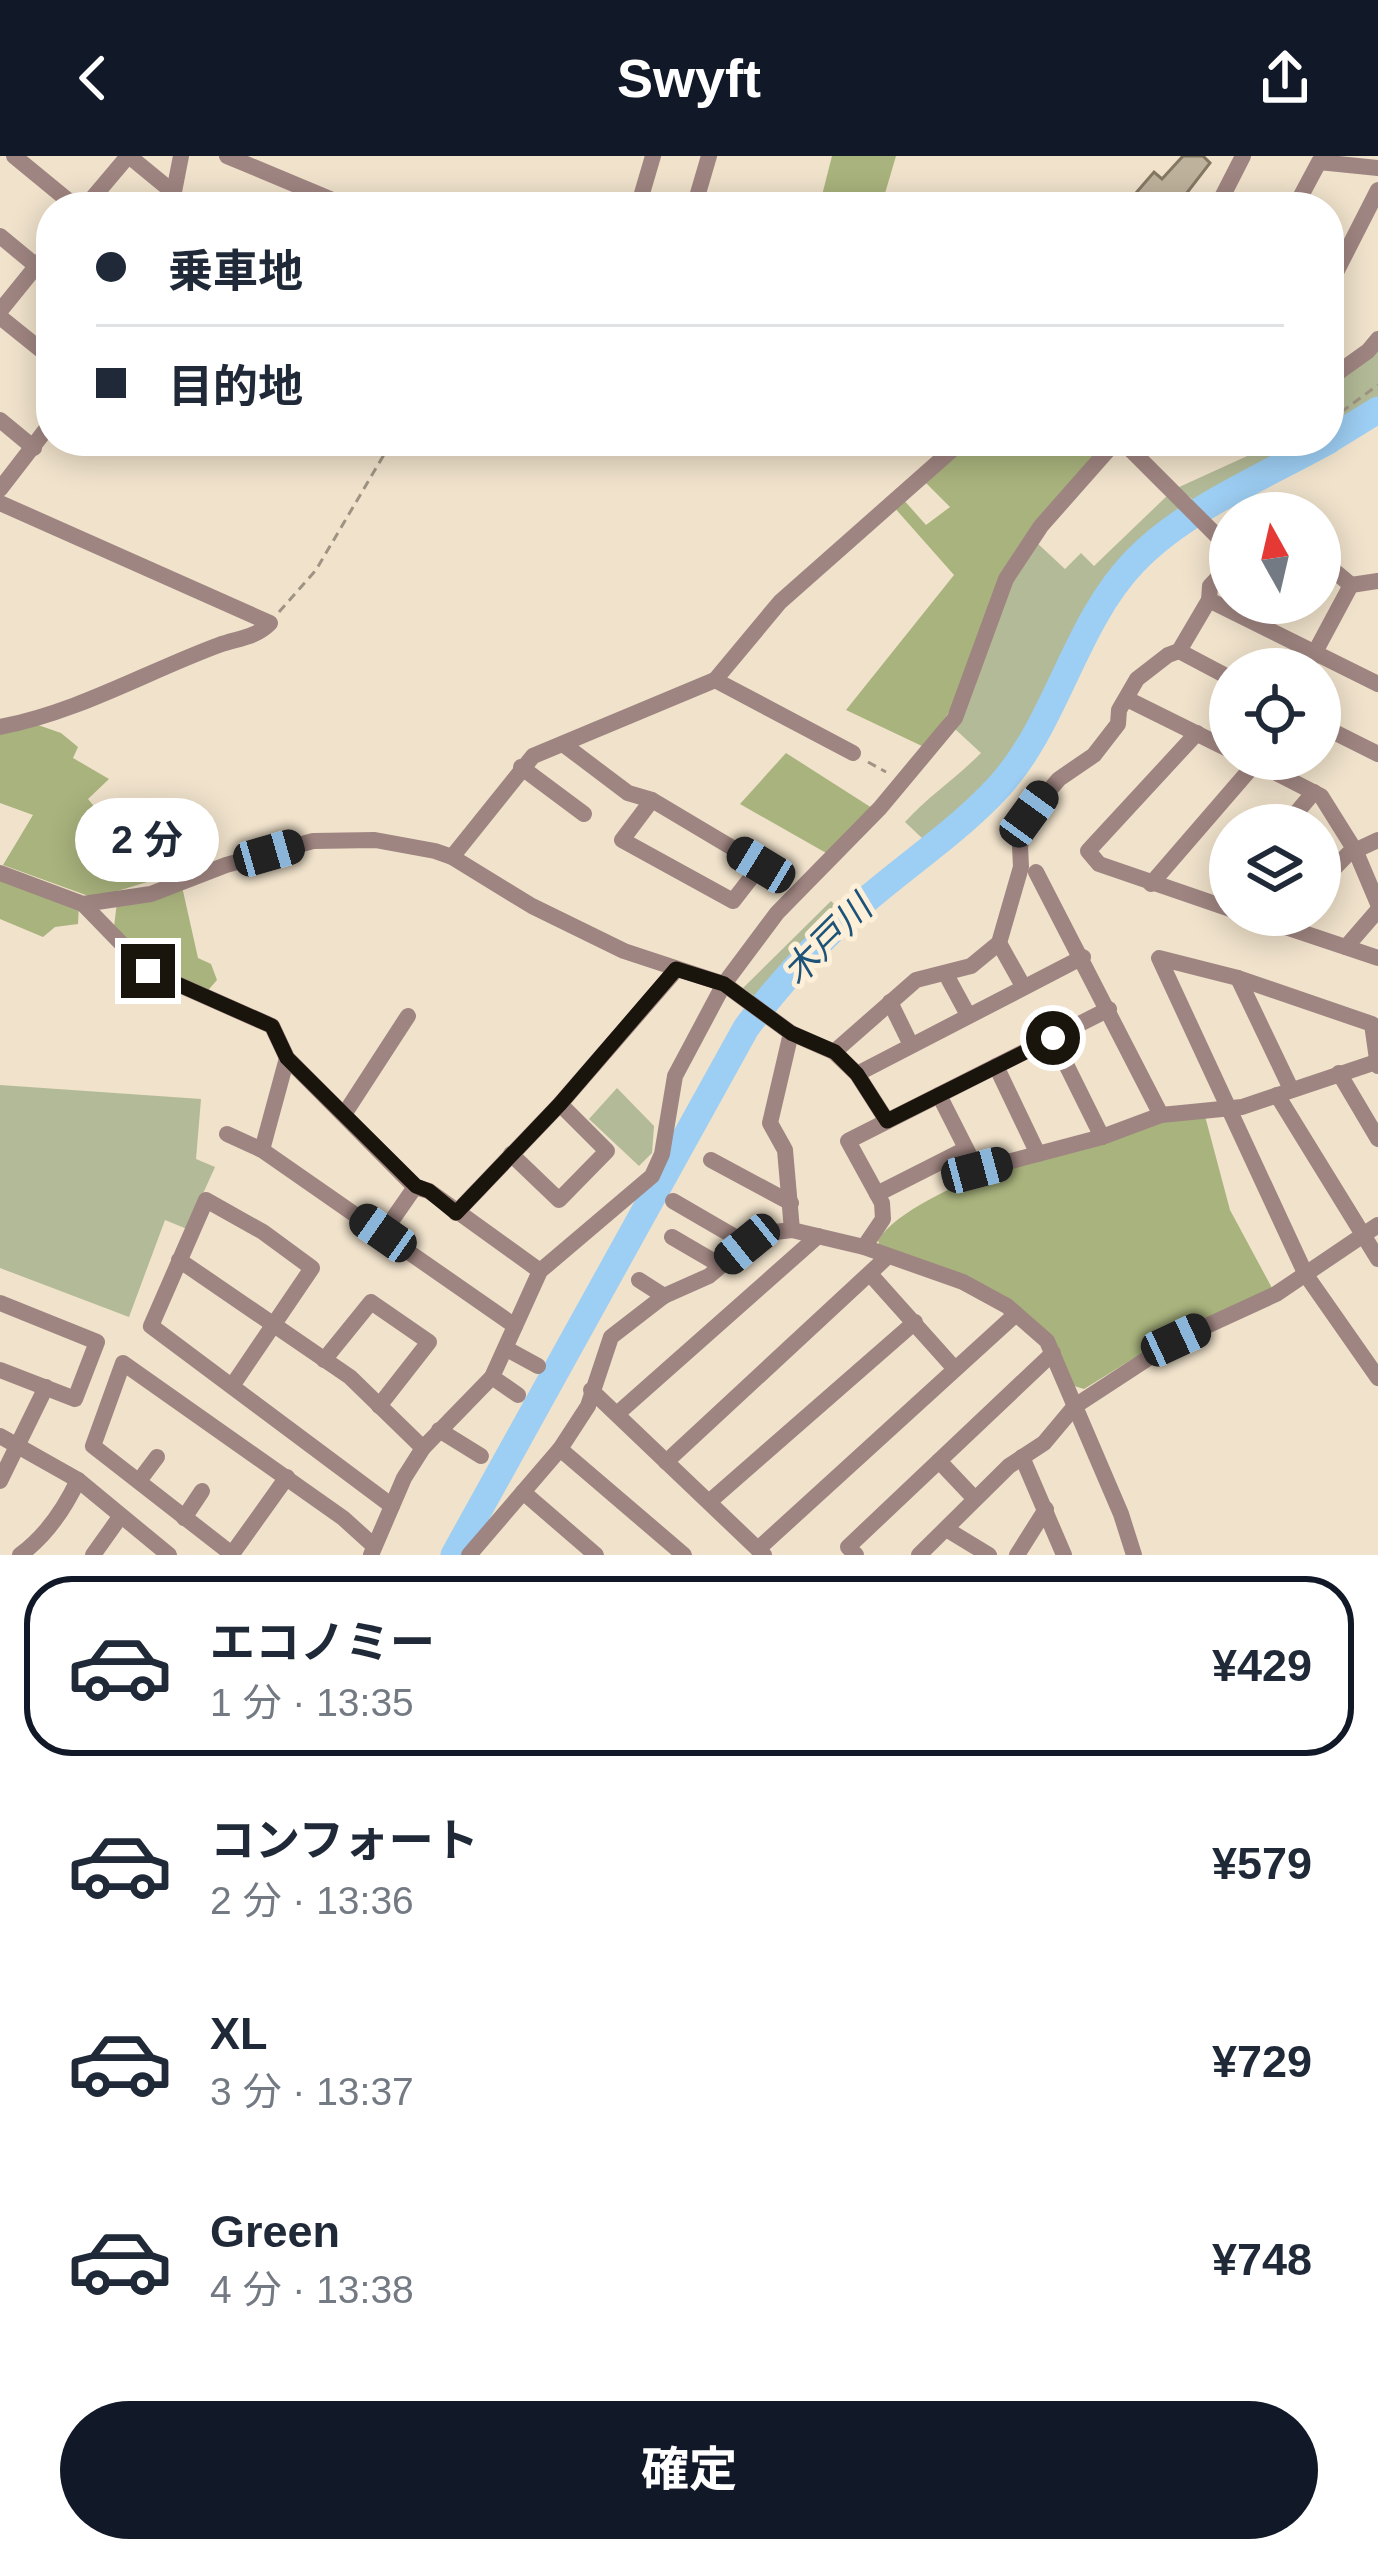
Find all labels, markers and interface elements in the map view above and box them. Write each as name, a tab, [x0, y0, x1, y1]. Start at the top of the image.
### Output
icon: back	[60, 45, 126, 111]
icon: share	[1252, 45, 1318, 111]
text: Swyft	[617, 48, 761, 108]
text: 乗車地	[168, 246, 303, 297]
text: 目的地	[168, 361, 303, 412]
north arrow	[1209, 492, 1341, 624]
map controls	[1209, 492, 1341, 936]
button: locate	[1209, 648, 1341, 780]
car	[993, 774, 1065, 854]
callout: 2 分	[76, 797, 220, 881]
button: layers	[1209, 804, 1341, 936]
text: 2 分	[111, 818, 183, 861]
car	[229, 826, 309, 880]
car	[721, 831, 801, 899]
water label: 木戸川	[774, 884, 883, 993]
route end	[121, 944, 175, 998]
route start	[1026, 1011, 1080, 1065]
car	[938, 1143, 1016, 1197]
car	[343, 1198, 423, 1268]
car	[708, 1207, 786, 1281]
car	[1136, 1308, 1216, 1372]
icon: car	[66, 1612, 174, 1720]
text: エコノミー	[210, 1617, 435, 1668]
text: ¥429	[1212, 1640, 1312, 1691]
text: 1 分 · 13:35	[210, 1681, 414, 1724]
icon: car	[66, 1810, 174, 1918]
text: コンフォート	[210, 1815, 479, 1866]
text: ¥579	[1212, 1838, 1312, 1889]
text: 2 分 · 13:36	[210, 1879, 414, 1922]
icon: car	[66, 2008, 174, 2116]
text: XL	[210, 2008, 268, 2059]
text: ¥729	[1212, 2036, 1312, 2087]
text: 3 分 · 13:37	[210, 2070, 414, 2113]
icon: car	[66, 2206, 174, 2314]
text: Green	[210, 2206, 340, 2257]
text: ¥748	[1212, 2234, 1312, 2285]
text: 4 分 · 13:38	[210, 2268, 414, 2311]
button: 確定	[60, 2401, 1318, 2539]

